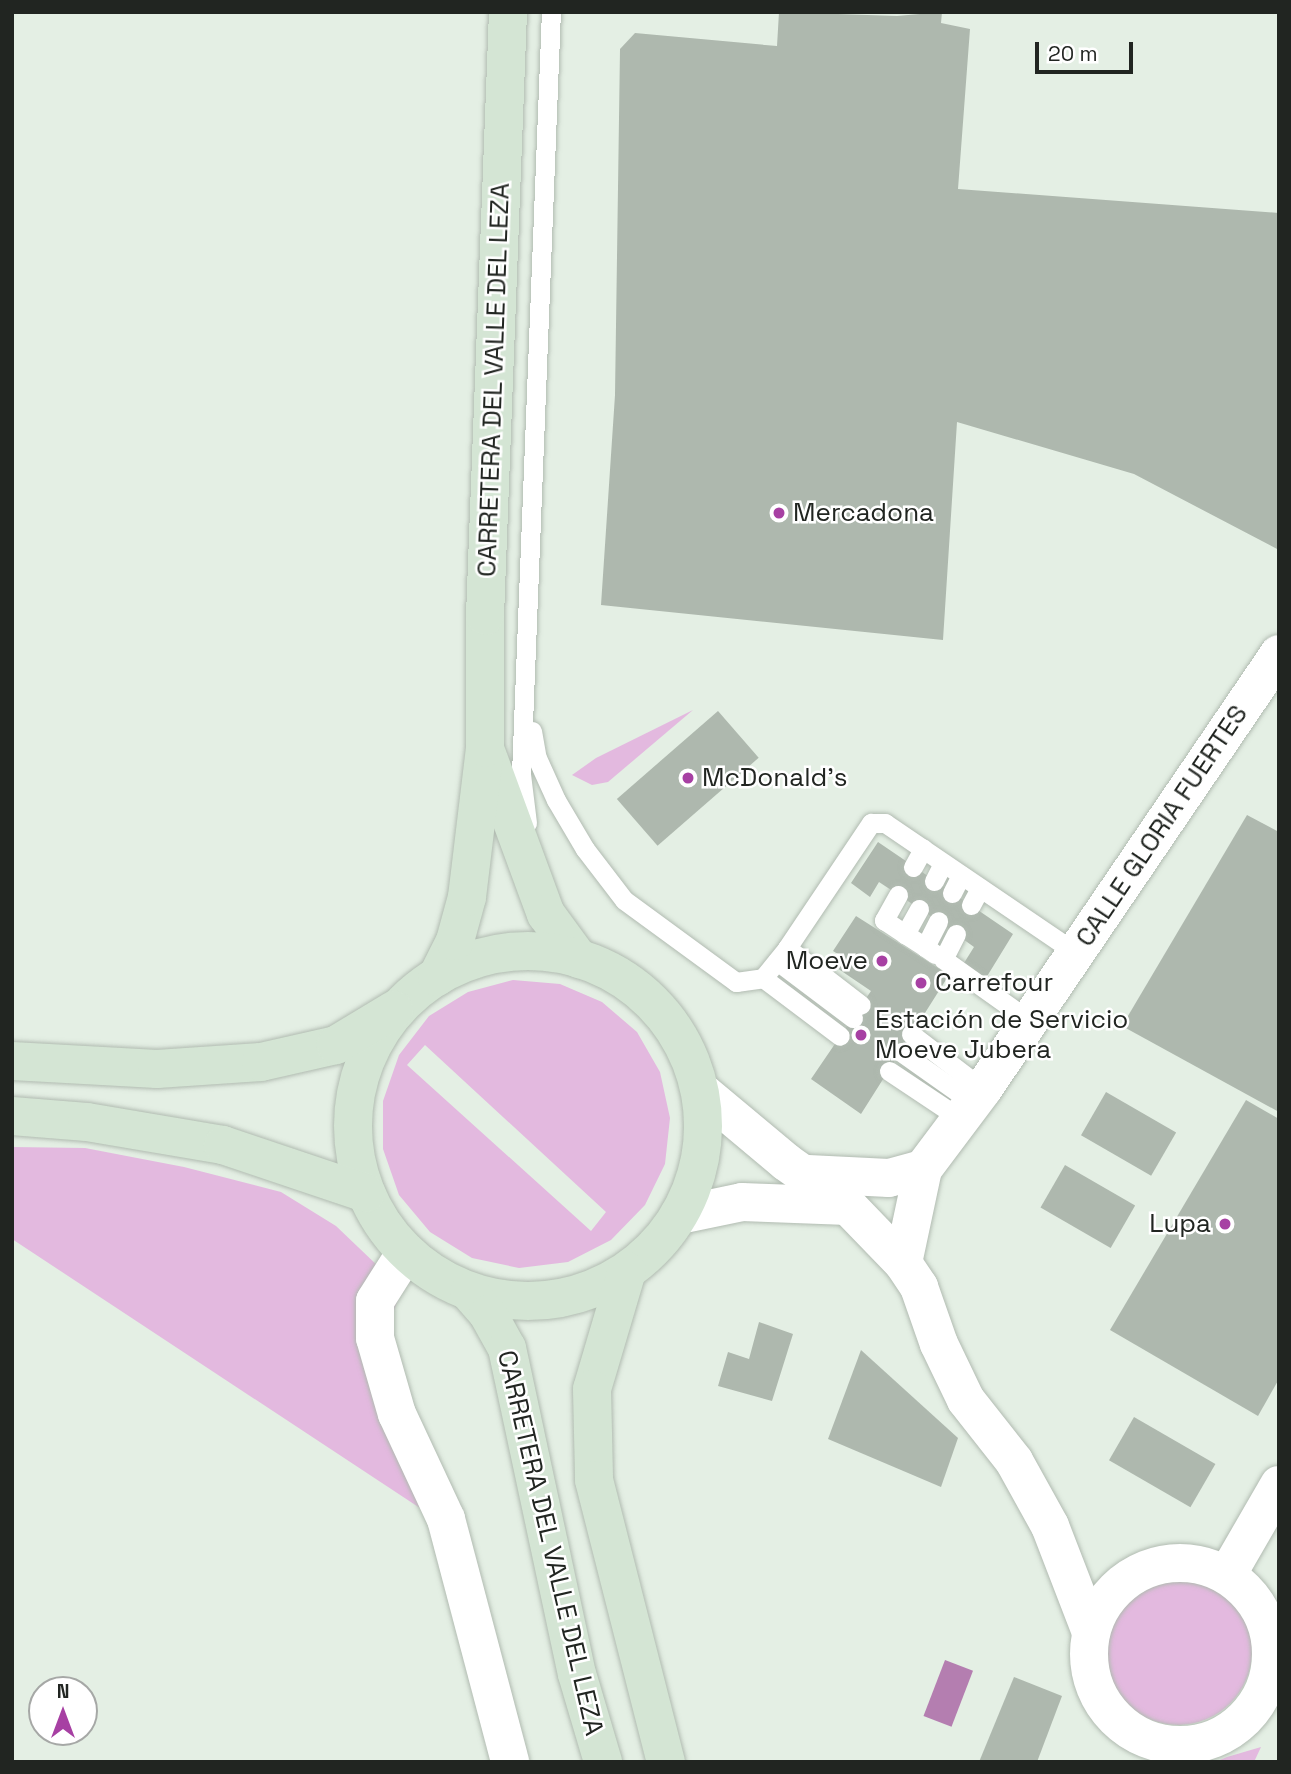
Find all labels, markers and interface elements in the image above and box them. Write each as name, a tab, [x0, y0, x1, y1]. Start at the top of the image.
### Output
scale bar	[1039, 28, 1137, 72]
text: 20 m	[1048, 40, 1098, 67]
street label: CARRETERA DEL VALLE DEL LEZA	[471, 181, 517, 579]
place label: Mercadona	[793, 497, 934, 529]
marker: Mercadona	[771, 505, 787, 521]
street label: CALLE GLORIA FUERTES	[1069, 699, 1255, 953]
place label: McDonald's	[702, 762, 847, 794]
marker: McDonald's	[680, 770, 696, 786]
place label: Moeve	[786, 945, 868, 977]
marker: Moeve	[874, 953, 890, 969]
place label: Carrefour	[935, 967, 1053, 999]
marker: Carrefour	[913, 975, 929, 991]
place label: Estación de Servicio Moeve Jubera	[875, 1004, 1128, 1066]
marker: Estación de Servicio Moeve Jubera	[853, 1027, 869, 1043]
place label: Lupa	[1149, 1208, 1211, 1240]
marker: Lupa	[1217, 1216, 1233, 1232]
street label: CARRETERA DEL VALLE DEL LEZA	[490, 1346, 610, 1740]
north arrow	[28, 1676, 98, 1746]
text: N	[57, 1679, 69, 1704]

